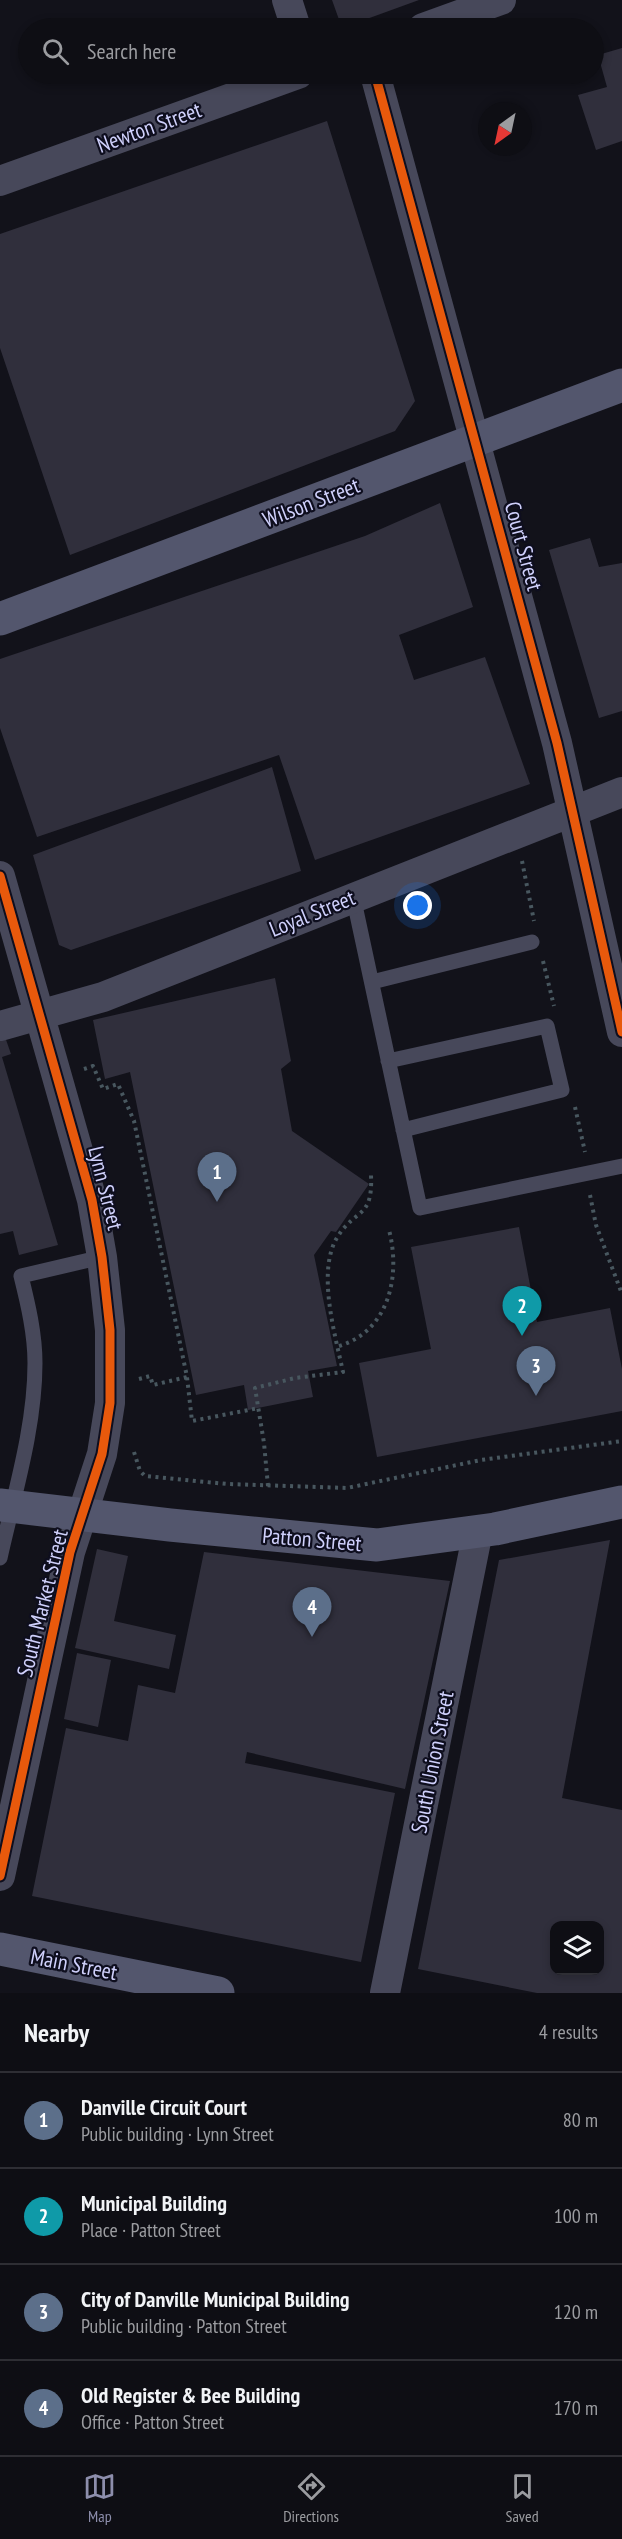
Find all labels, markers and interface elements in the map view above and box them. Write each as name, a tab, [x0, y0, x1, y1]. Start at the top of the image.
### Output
search box	[18, 18, 604, 84]
icon: search	[39, 35, 72, 68]
text: Search here	[87, 37, 176, 65]
street label: Newton Street	[93, 95, 205, 159]
north arrow	[478, 102, 532, 156]
street label: Wilson Street	[259, 471, 363, 533]
street label: Court Street	[499, 498, 549, 594]
street label: Loyal Street	[265, 883, 359, 943]
your location	[403, 891, 432, 920]
street label: Lynn Street	[82, 1143, 130, 1233]
pin: 1	[198, 1152, 236, 1202]
pin: 2	[502, 1286, 542, 1336]
pin: 3	[516, 1346, 556, 1396]
street label: Patton Street	[261, 1521, 363, 1557]
street label: South Market Street	[10, 1526, 74, 1680]
pin: 4	[292, 1588, 332, 1637]
street label: South Union Street	[405, 1689, 459, 1835]
map controls	[550, 1921, 604, 1975]
button: layers	[550, 1921, 604, 1975]
street label: Main Street	[28, 1942, 120, 1986]
text: Nearby	[24, 2016, 89, 2049]
text: 4 results	[539, 2019, 598, 2045]
text: Danville Circuit Court	[81, 2093, 247, 2121]
text: 1	[39, 2107, 48, 2133]
text: 80 m	[563, 2107, 598, 2133]
text: Public building · Lynn Street	[81, 2121, 274, 2147]
text: Municipal Building	[81, 2189, 227, 2217]
text: 2	[39, 2203, 48, 2229]
text: 100 m	[554, 2203, 598, 2229]
text: Place · Patton Street	[81, 2217, 221, 2243]
text: City of Danville Municipal Building	[81, 2285, 350, 2313]
text: 3	[39, 2299, 48, 2325]
text: 120 m	[554, 2299, 598, 2325]
text: Public building · Patton Street	[81, 2313, 287, 2339]
text: Old Register & Bee Building	[81, 2381, 300, 2409]
text: 4	[39, 2395, 48, 2421]
text: 170 m	[554, 2395, 598, 2421]
text: Office · Patton Street	[81, 2409, 224, 2435]
tab: Map	[83, 2470, 116, 2526]
tab: Directions	[283, 2470, 339, 2526]
tab: Saved	[506, 2470, 539, 2526]

